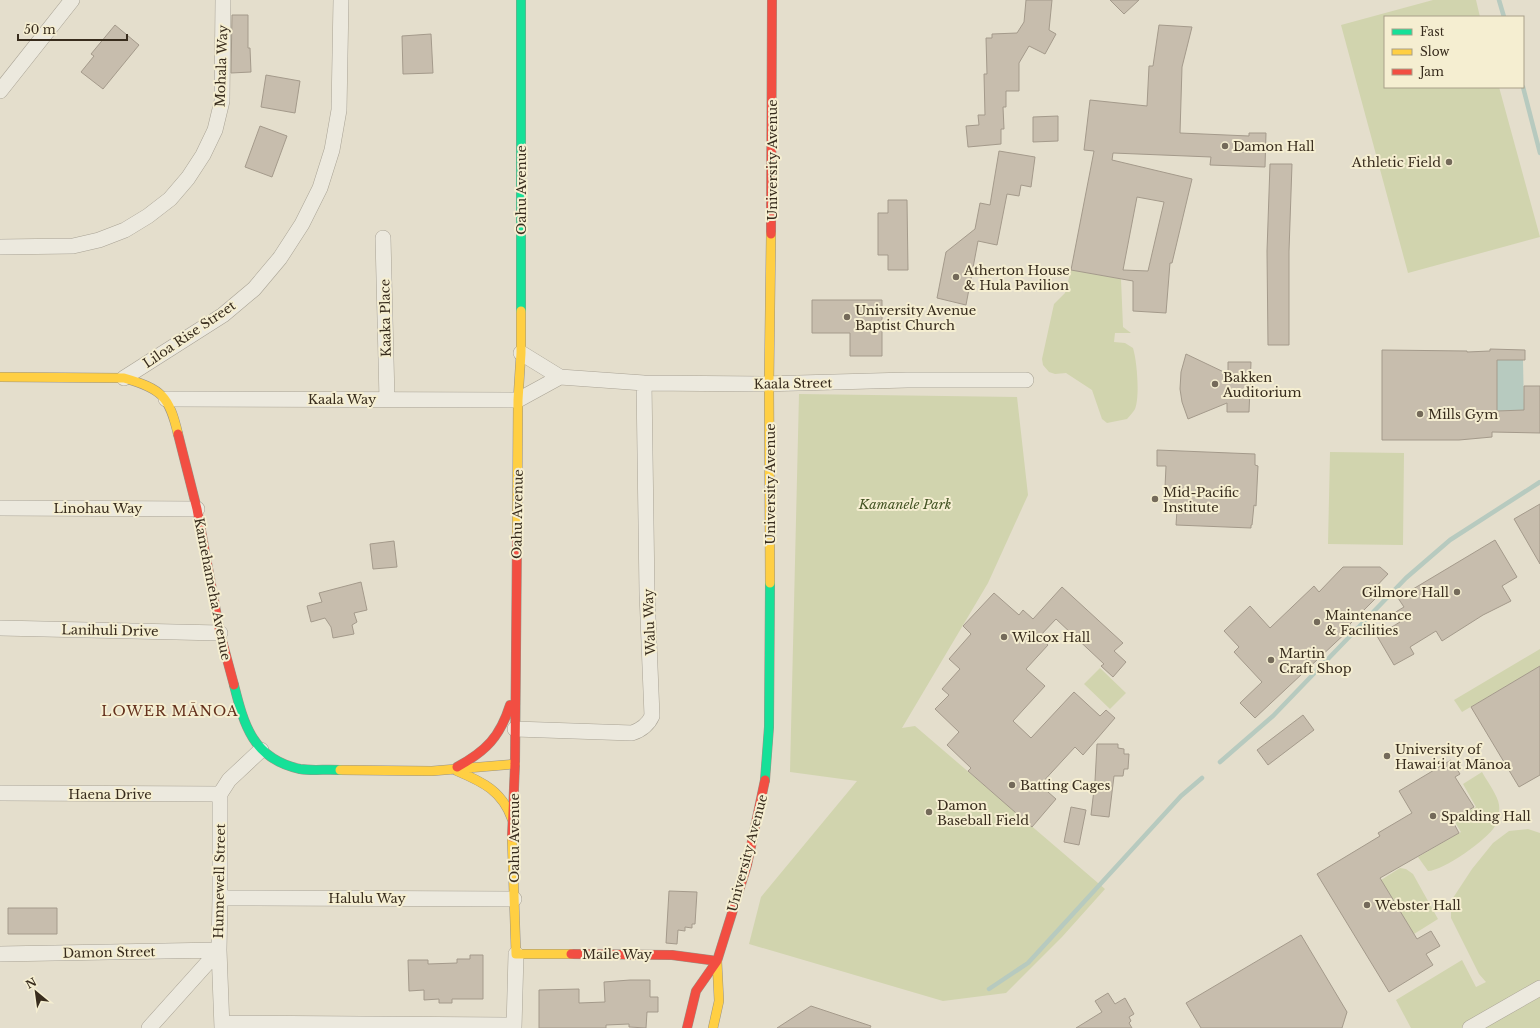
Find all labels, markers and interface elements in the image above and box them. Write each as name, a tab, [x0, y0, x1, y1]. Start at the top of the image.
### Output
scale bar	[18, 16, 127, 42]
legend	[1384, 16, 1524, 88]
text: 50 m	[24, 22, 56, 37]
street label: Mohala Way	[212, 24, 231, 107]
text: Fast	[1420, 24, 1445, 39]
text: Slow	[1420, 44, 1450, 59]
text: Jam	[1418, 64, 1444, 79]
street label: University Avenue	[764, 99, 781, 221]
place label: Damon Hall	[1233, 138, 1314, 155]
marker: Damon Hall	[1220, 141, 1230, 151]
street label: Oahu Avenue	[513, 145, 530, 235]
place label: Athletic Field	[1351, 154, 1441, 171]
marker: Athletic Field	[1444, 157, 1454, 167]
place label: Atherton House & Hula Pavilion	[963, 262, 1070, 294]
marker: Atherton House & Hula Pavilion	[951, 272, 961, 282]
street label: Kaaka Place	[376, 279, 395, 357]
street label: Liloa Rise Street	[140, 297, 239, 372]
place label: University Avenue Baptist Church	[855, 302, 976, 334]
marker: University Avenue Baptist Church	[842, 312, 852, 322]
place label: Bakken Auditorium	[1222, 369, 1302, 401]
street label: Kaala Street	[754, 374, 833, 393]
marker: Bakken Auditorium	[1210, 379, 1220, 389]
street label: Kaala Way	[308, 391, 377, 408]
place label: Mills Gym	[1428, 406, 1498, 423]
marker: Mills Gym	[1415, 409, 1425, 419]
street label: University Avenue	[762, 423, 779, 545]
street label: Oahu Avenue	[508, 469, 527, 559]
place label: Mid-Pacific Institute	[1163, 484, 1239, 516]
marker: Mid-Pacific Institute	[1150, 494, 1160, 504]
park label: Kamanele Park	[858, 496, 952, 513]
street label: Linohau Way	[54, 500, 143, 517]
street label: Kamehameha Avenue	[190, 516, 235, 662]
place label: Gilmore Hall	[1362, 584, 1449, 601]
marker: Gilmore Hall	[1452, 587, 1462, 597]
street label: Walu Way	[640, 588, 659, 657]
place label: Maintenance & Facilities	[1325, 607, 1412, 639]
marker: Maintenance & Facilities	[1312, 617, 1322, 627]
street label: Lanihuli Drive	[61, 621, 159, 640]
place label: Wilcox Hall	[1011, 629, 1090, 646]
marker: Wilcox Hall	[999, 632, 1009, 642]
place label: Martin Craft Shop	[1279, 645, 1352, 677]
marker: Martin Craft Shop	[1266, 655, 1276, 665]
district label: LOWER MĀNOA	[101, 702, 239, 720]
place label: University of Hawaiʻi at Mānoa	[1395, 741, 1512, 773]
marker: University of Hawaiʻi at Mānoa	[1382, 751, 1392, 761]
place label: Batting Cages	[1020, 777, 1111, 794]
marker: Batting Cages	[1007, 780, 1017, 790]
street label: Haena Drive	[68, 786, 152, 803]
street label: University Avenue	[724, 792, 771, 914]
street label: Oahu Avenue	[506, 793, 523, 883]
place label: Damon Baseball Field	[937, 797, 1029, 829]
marker: Damon Baseball Field	[924, 807, 934, 817]
place label: Spalding Hall	[1441, 808, 1531, 825]
marker: Spalding Hall	[1428, 811, 1438, 821]
street label: Hunnewell Street	[210, 823, 229, 939]
street label: Halulu Way	[328, 890, 407, 907]
place label: Webster Hall	[1374, 897, 1461, 914]
marker: Webster Hall	[1362, 900, 1372, 910]
street label: Damon Street	[62, 943, 156, 962]
street label: Maile Way	[582, 946, 653, 963]
north arrow	[16, 972, 56, 1012]
text: N	[23, 974, 40, 992]

